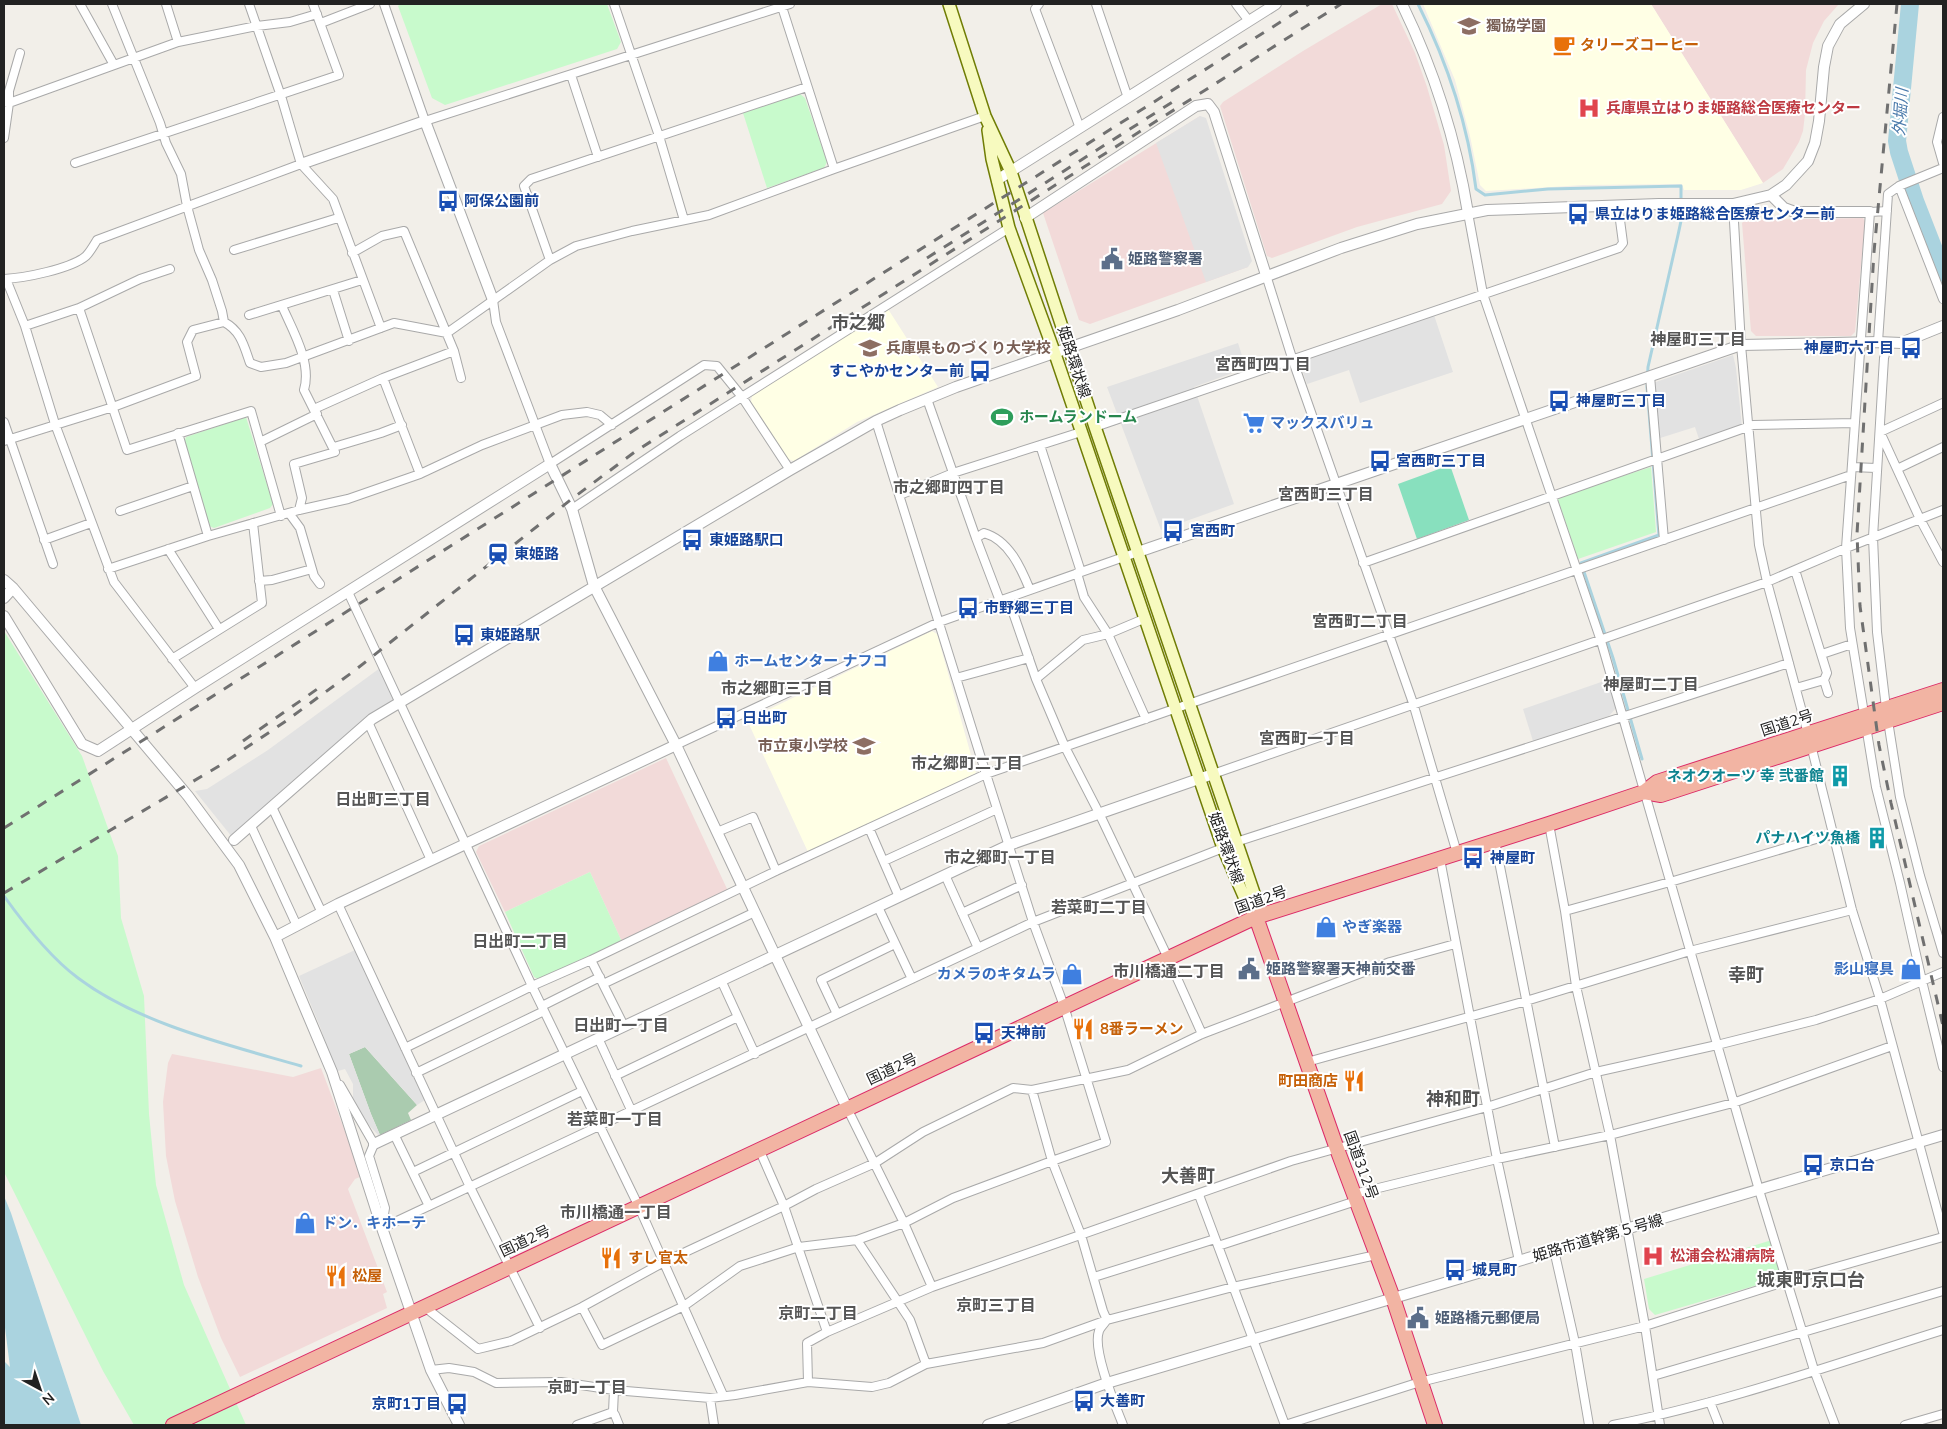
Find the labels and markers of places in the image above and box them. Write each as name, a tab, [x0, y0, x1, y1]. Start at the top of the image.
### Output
school or university icon: 獨協学園	[1456, 13, 1482, 39]
place label: 獨協学園	[1486, 16, 1546, 36]
cafe icon: タリーズコーヒー	[1551, 32, 1577, 58]
place label: タリーズコーヒー	[1580, 35, 1699, 55]
hospital icon: 兵庫県立はりま姫路総合医療センター	[1576, 95, 1602, 121]
place label: 兵庫県立はりま姫路総合医療センター	[1606, 98, 1861, 118]
bus stop icon: 阿保公園前	[435, 188, 461, 214]
place label: 阿保公園前	[464, 191, 539, 211]
bus stop icon: 県立はりま姫路総合医療センター前	[1565, 201, 1591, 227]
place label: 県立はりま姫路総合医療センター前	[1595, 204, 1835, 224]
public building icon: 姫路警察署	[1099, 246, 1125, 272]
place label: 姫路警察署	[1128, 249, 1203, 269]
school or university icon: 兵庫県ものづくり大学校	[857, 335, 883, 361]
bus stop icon: 神屋町六丁目	[1898, 335, 1924, 361]
place label: 兵庫県ものづくり大学校	[886, 338, 1051, 358]
place label: 神屋町六丁目	[1803, 338, 1894, 358]
bus stop icon: すこやかセンター前	[967, 358, 993, 384]
place label: すこやかセンター前	[829, 361, 964, 381]
bus stop icon: 神屋町三丁目	[1546, 388, 1572, 414]
place label: 神屋町三丁目	[1575, 391, 1666, 411]
sports icon: ホームランドーム	[989, 404, 1015, 430]
place label: ホームランドーム	[1019, 407, 1137, 427]
supermarket icon: マックスバリュ	[1241, 410, 1267, 436]
place label: マックスバリュ	[1270, 413, 1375, 433]
bus stop icon: 宮西町三丁目	[1367, 448, 1393, 474]
place label: 宮西町三丁目	[1396, 451, 1486, 471]
bus stop icon: 宮西町	[1160, 518, 1186, 544]
place label: 宮西町	[1190, 521, 1235, 541]
bus stop icon: 東姫路駅口	[679, 527, 705, 553]
place label: 東姫路駅口	[709, 530, 784, 550]
station icon: 東姫路	[485, 541, 511, 567]
place label: 東姫路	[514, 544, 559, 564]
bus stop icon: 市野郷三丁目	[955, 595, 981, 621]
place label: 市野郷三丁目	[984, 598, 1074, 618]
bus stop icon: 東姫路駅	[451, 622, 477, 648]
place label: 東姫路駅	[480, 625, 540, 645]
shop icon: ホームセンター ナフコ	[705, 648, 731, 674]
place label: ホームセンター ナフコ	[734, 651, 888, 671]
bus stop icon: 日出町	[713, 705, 739, 731]
place label: 日出町	[742, 708, 787, 728]
school or university icon: 市立東小学校	[851, 733, 877, 759]
place label: 市立東小学校	[758, 736, 848, 756]
building icon: ネオクオーツ 幸 弐番館	[1827, 763, 1853, 789]
place label: ネオクオーツ 幸 弐番館	[1666, 766, 1824, 786]
building icon: パナハイツ魚橋	[1864, 825, 1890, 851]
place label: パナハイツ魚橋	[1755, 828, 1861, 848]
bus stop icon: 神屋町	[1460, 845, 1486, 871]
place label: 神屋町	[1489, 848, 1535, 868]
shop icon: やぎ楽器	[1313, 914, 1339, 940]
place label: やぎ楽器	[1342, 917, 1403, 937]
public building icon: 姫路警察署天神前交番	[1236, 956, 1262, 982]
shop icon: 影山寝具	[1898, 956, 1924, 982]
place label: 姫路警察署天神前交番	[1266, 959, 1416, 979]
place label: 影山寝具	[1834, 959, 1894, 979]
shop icon: カメラのキタムラ	[1059, 961, 1085, 987]
place label: カメラのキタムラ	[937, 964, 1056, 984]
restaurant icon: 8番ラーメン	[1070, 1016, 1096, 1042]
place label: 8番ラーメン	[1100, 1019, 1183, 1039]
bus stop icon: 天神前	[971, 1020, 997, 1046]
place label: 天神前	[1001, 1023, 1046, 1043]
restaurant icon: 町田商店	[1341, 1068, 1367, 1094]
place label: 町田商店	[1278, 1071, 1338, 1091]
bus stop icon: 京口台	[1800, 1152, 1826, 1178]
place label: 京口台	[1830, 1155, 1875, 1175]
shop icon: ドン．キホーテ	[292, 1210, 318, 1236]
place label: ドン．キホーテ	[322, 1213, 426, 1233]
hospital icon: 松浦会松浦病院	[1640, 1243, 1666, 1269]
restaurant icon: すし官太	[598, 1245, 624, 1271]
place label: 松浦会松浦病院	[1670, 1246, 1775, 1266]
place label: すし官太	[628, 1248, 688, 1268]
bus stop icon: 城見町	[1442, 1257, 1468, 1283]
place label: 城見町	[1472, 1260, 1517, 1280]
restaurant icon: 松屋	[323, 1263, 349, 1289]
place label: 松屋	[352, 1266, 382, 1286]
public building icon: 姫路橋元郵便局	[1405, 1305, 1431, 1331]
place label: 姫路橋元郵便局	[1435, 1308, 1540, 1328]
bus stop icon: 大善町	[1071, 1388, 1097, 1414]
bus stop icon: 京町1丁目	[444, 1391, 470, 1417]
place label: 大善町	[1100, 1391, 1145, 1411]
place label: 京町1丁目	[372, 1394, 441, 1414]

